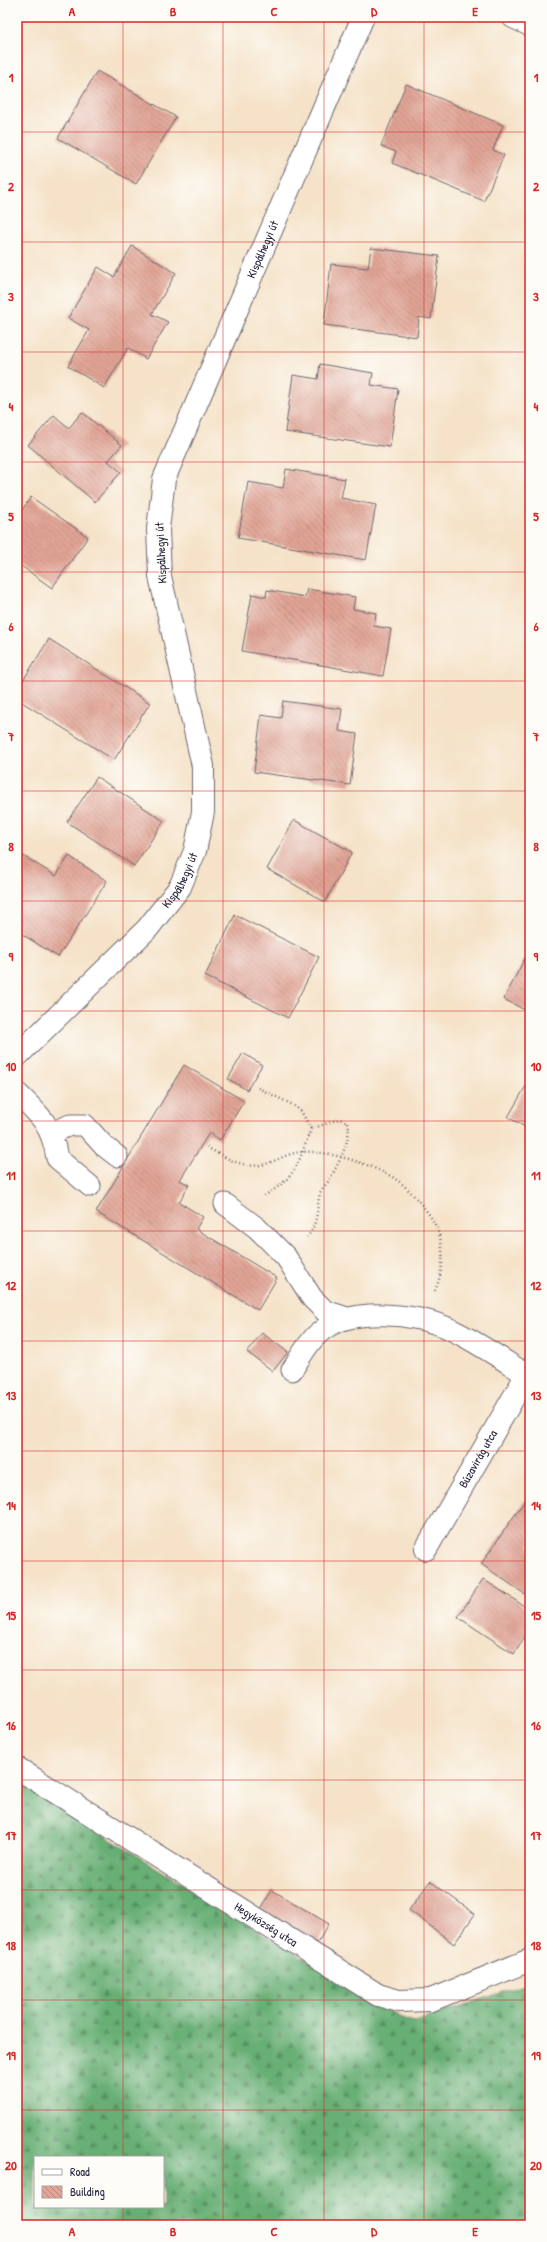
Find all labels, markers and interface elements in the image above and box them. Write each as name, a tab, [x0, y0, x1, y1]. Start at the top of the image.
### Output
text: A	[69, 2, 76, 20]
text: B	[170, 2, 177, 20]
text: C	[270, 2, 278, 20]
text: D	[371, 2, 378, 20]
text: E	[472, 2, 478, 20]
text: 1	[9, 68, 14, 86]
text: 1	[534, 68, 539, 86]
text: 2	[8, 177, 15, 195]
text: 2	[533, 177, 540, 195]
street label: Kispálhegyi út	[242, 217, 283, 281]
text: 3	[8, 287, 14, 305]
text: 3	[533, 287, 539, 305]
text: 4	[9, 397, 14, 415]
text: 4	[534, 397, 539, 415]
text: 5	[8, 507, 14, 525]
text: 5	[533, 507, 539, 525]
street label: Kispálhegyi út	[150, 521, 171, 584]
text: 6	[8, 617, 14, 635]
text: 6	[533, 617, 539, 635]
text: 7	[7, 727, 15, 745]
text: 7	[532, 727, 540, 745]
text: 8	[8, 837, 14, 855]
text: 8	[533, 837, 539, 855]
street label: Kispálhegyi út	[158, 849, 202, 911]
text: 9	[9, 947, 14, 965]
text: 9	[534, 947, 539, 965]
text: 10	[6, 1057, 16, 1075]
text: 10	[531, 1057, 541, 1075]
text: 11	[6, 1166, 16, 1184]
text: 11	[531, 1166, 541, 1184]
text: 12	[6, 1276, 17, 1294]
text: 12	[531, 1276, 542, 1294]
text: 13	[6, 1386, 16, 1404]
text: 13	[531, 1386, 541, 1404]
street label: Búzavirág utca	[454, 1426, 501, 1491]
text: 14	[6, 1496, 16, 1514]
text: 14	[531, 1496, 541, 1514]
text: 15	[6, 1606, 17, 1624]
text: 15	[531, 1606, 542, 1624]
text: 16	[6, 1716, 17, 1734]
text: 16	[531, 1716, 542, 1734]
text: 17	[5, 1826, 17, 1844]
text: 17	[530, 1826, 542, 1844]
street label: Hegyközség utca	[231, 1898, 301, 1950]
text: 18	[6, 1936, 17, 1954]
text: 18	[531, 1936, 542, 1954]
text: 19	[6, 2046, 16, 2064]
text: 19	[531, 2046, 541, 2064]
text: 20	[5, 2156, 17, 2174]
legend	[34, 2156, 164, 2208]
text: 20	[530, 2156, 542, 2174]
text: Road	[70, 2163, 90, 2180]
text: Building	[70, 2183, 105, 2200]
text: A	[69, 2222, 76, 2240]
text: B	[170, 2222, 177, 2240]
text: C	[270, 2222, 278, 2240]
text: D	[371, 2222, 378, 2240]
text: E	[472, 2222, 478, 2240]

